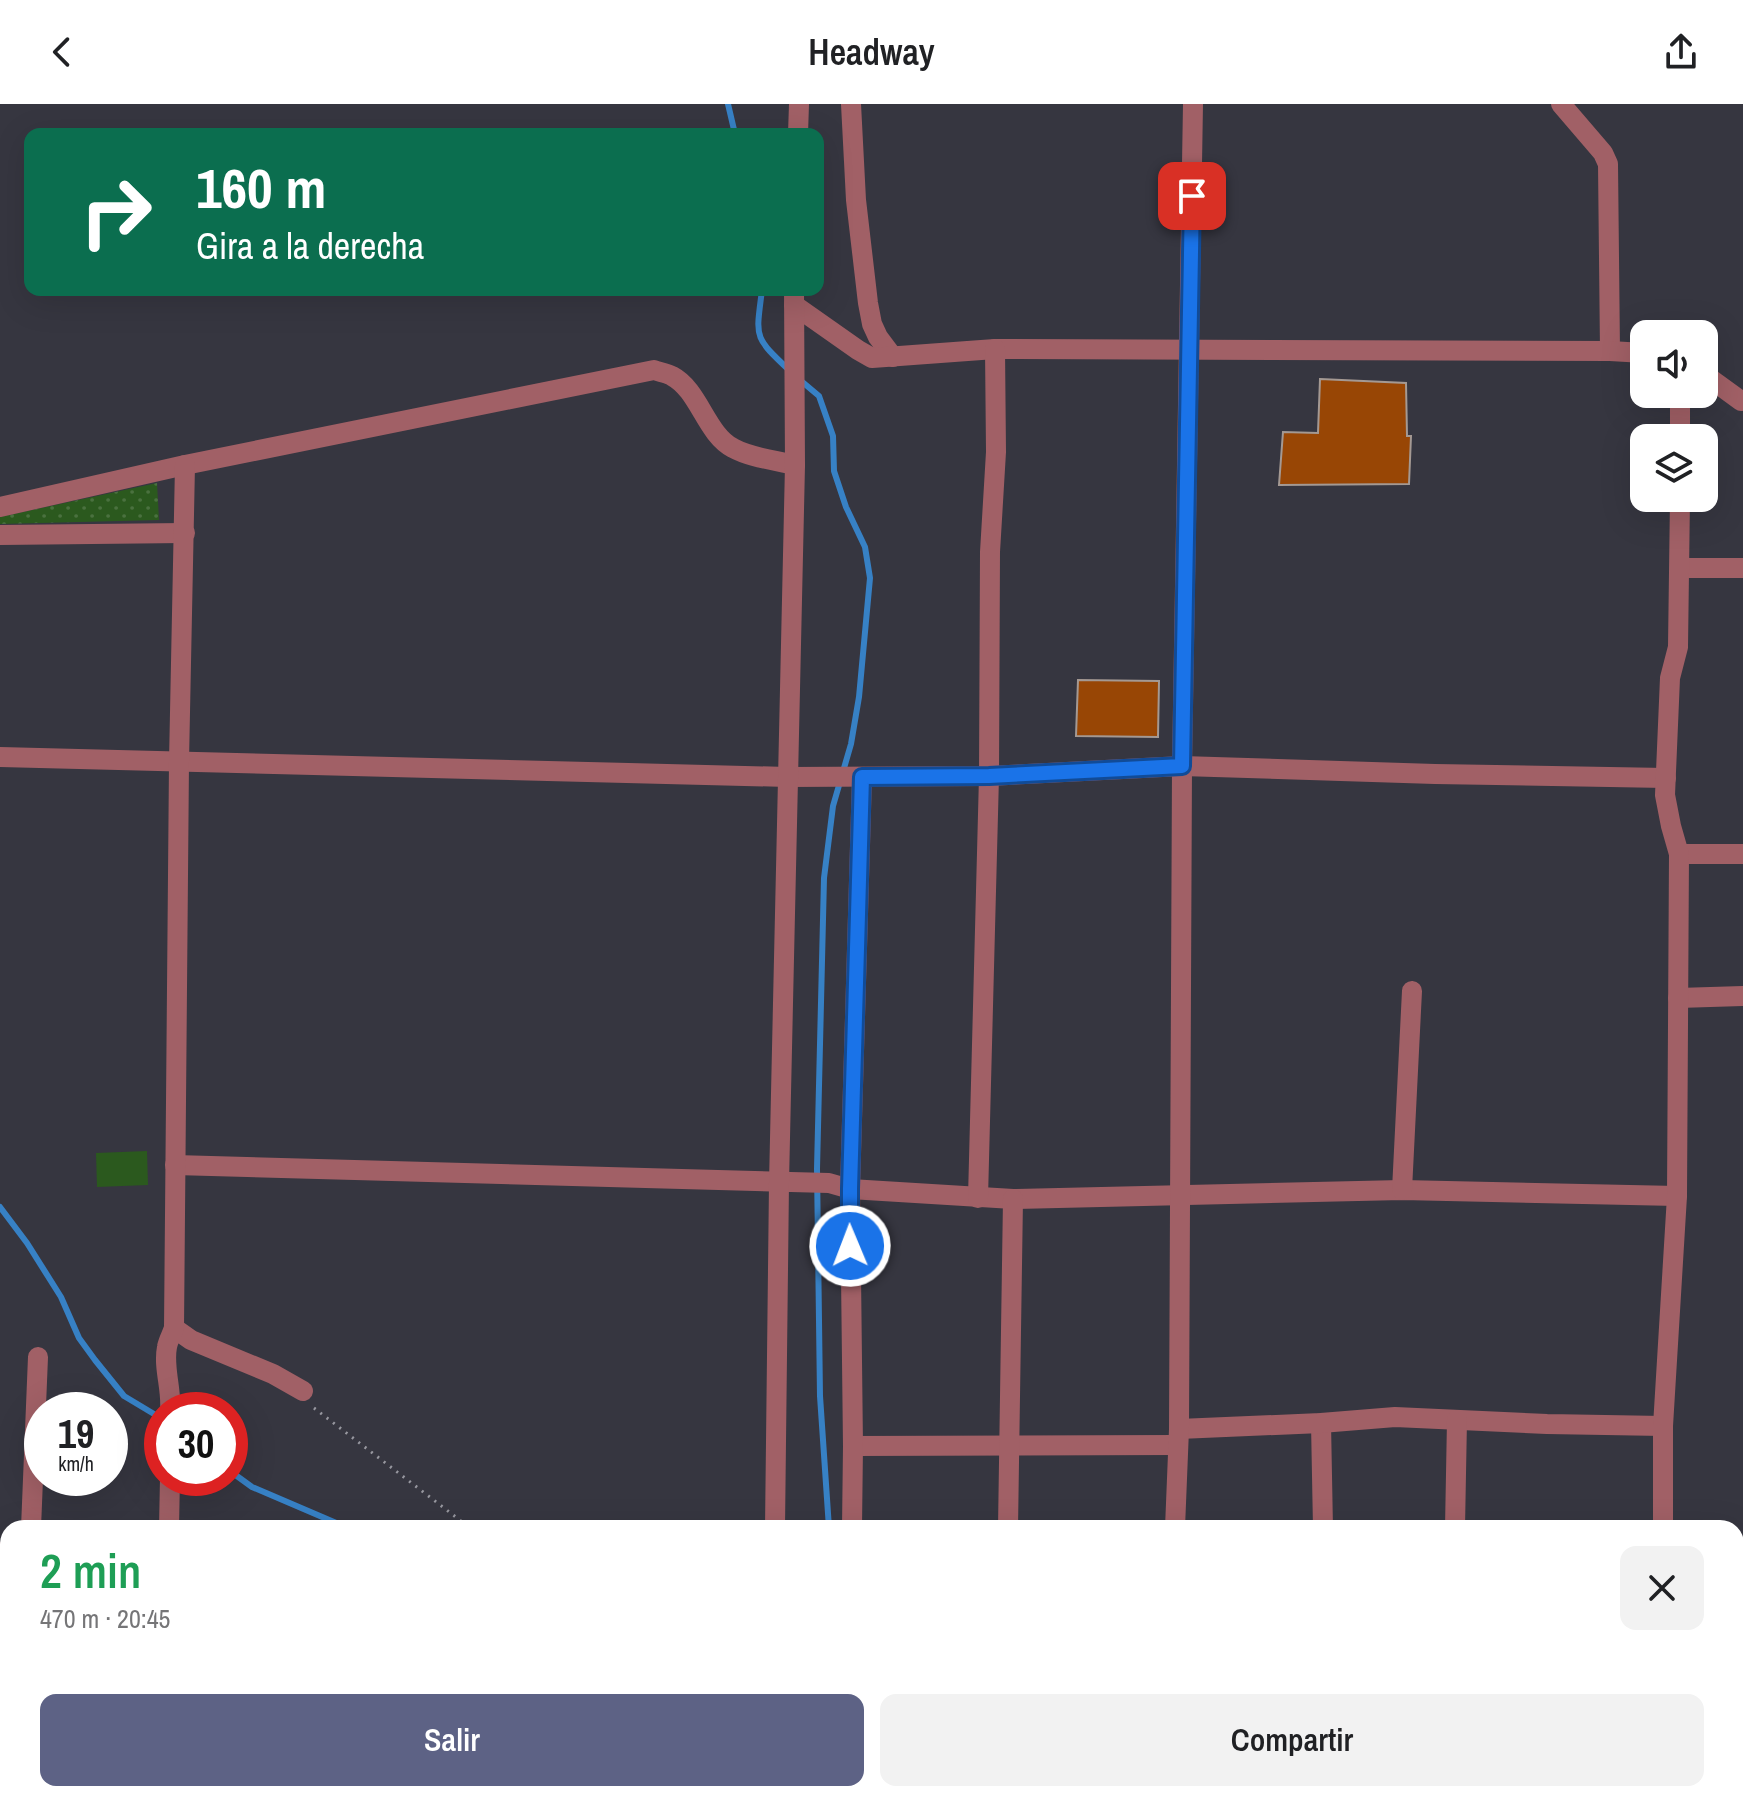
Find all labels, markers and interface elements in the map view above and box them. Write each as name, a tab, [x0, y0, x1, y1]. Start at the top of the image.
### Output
text: Headway	[808, 28, 935, 76]
icon: back	[40, 30, 84, 74]
icon: share	[1659, 30, 1703, 74]
text: 160 m	[196, 150, 326, 225]
icon: right	[64, 160, 168, 264]
pin	[1158, 162, 1226, 230]
icon: arrive	[1170, 174, 1214, 218]
text: Gira a la derecha	[196, 222, 424, 270]
map controls	[1630, 320, 1718, 512]
button: sound	[1630, 320, 1718, 408]
button: layers	[1630, 424, 1718, 512]
position arrow	[808, 1204, 892, 1288]
speed limit sign: 30	[144, 1392, 248, 1496]
text: 19	[58, 1407, 94, 1460]
text: km/h	[58, 1450, 94, 1477]
text: 2 min	[40, 1538, 141, 1603]
button: close	[1620, 1546, 1704, 1630]
text: 470 m · 20:45	[40, 1601, 170, 1636]
button: Salir	[40, 1694, 864, 1786]
button: Compartir	[880, 1694, 1704, 1786]

